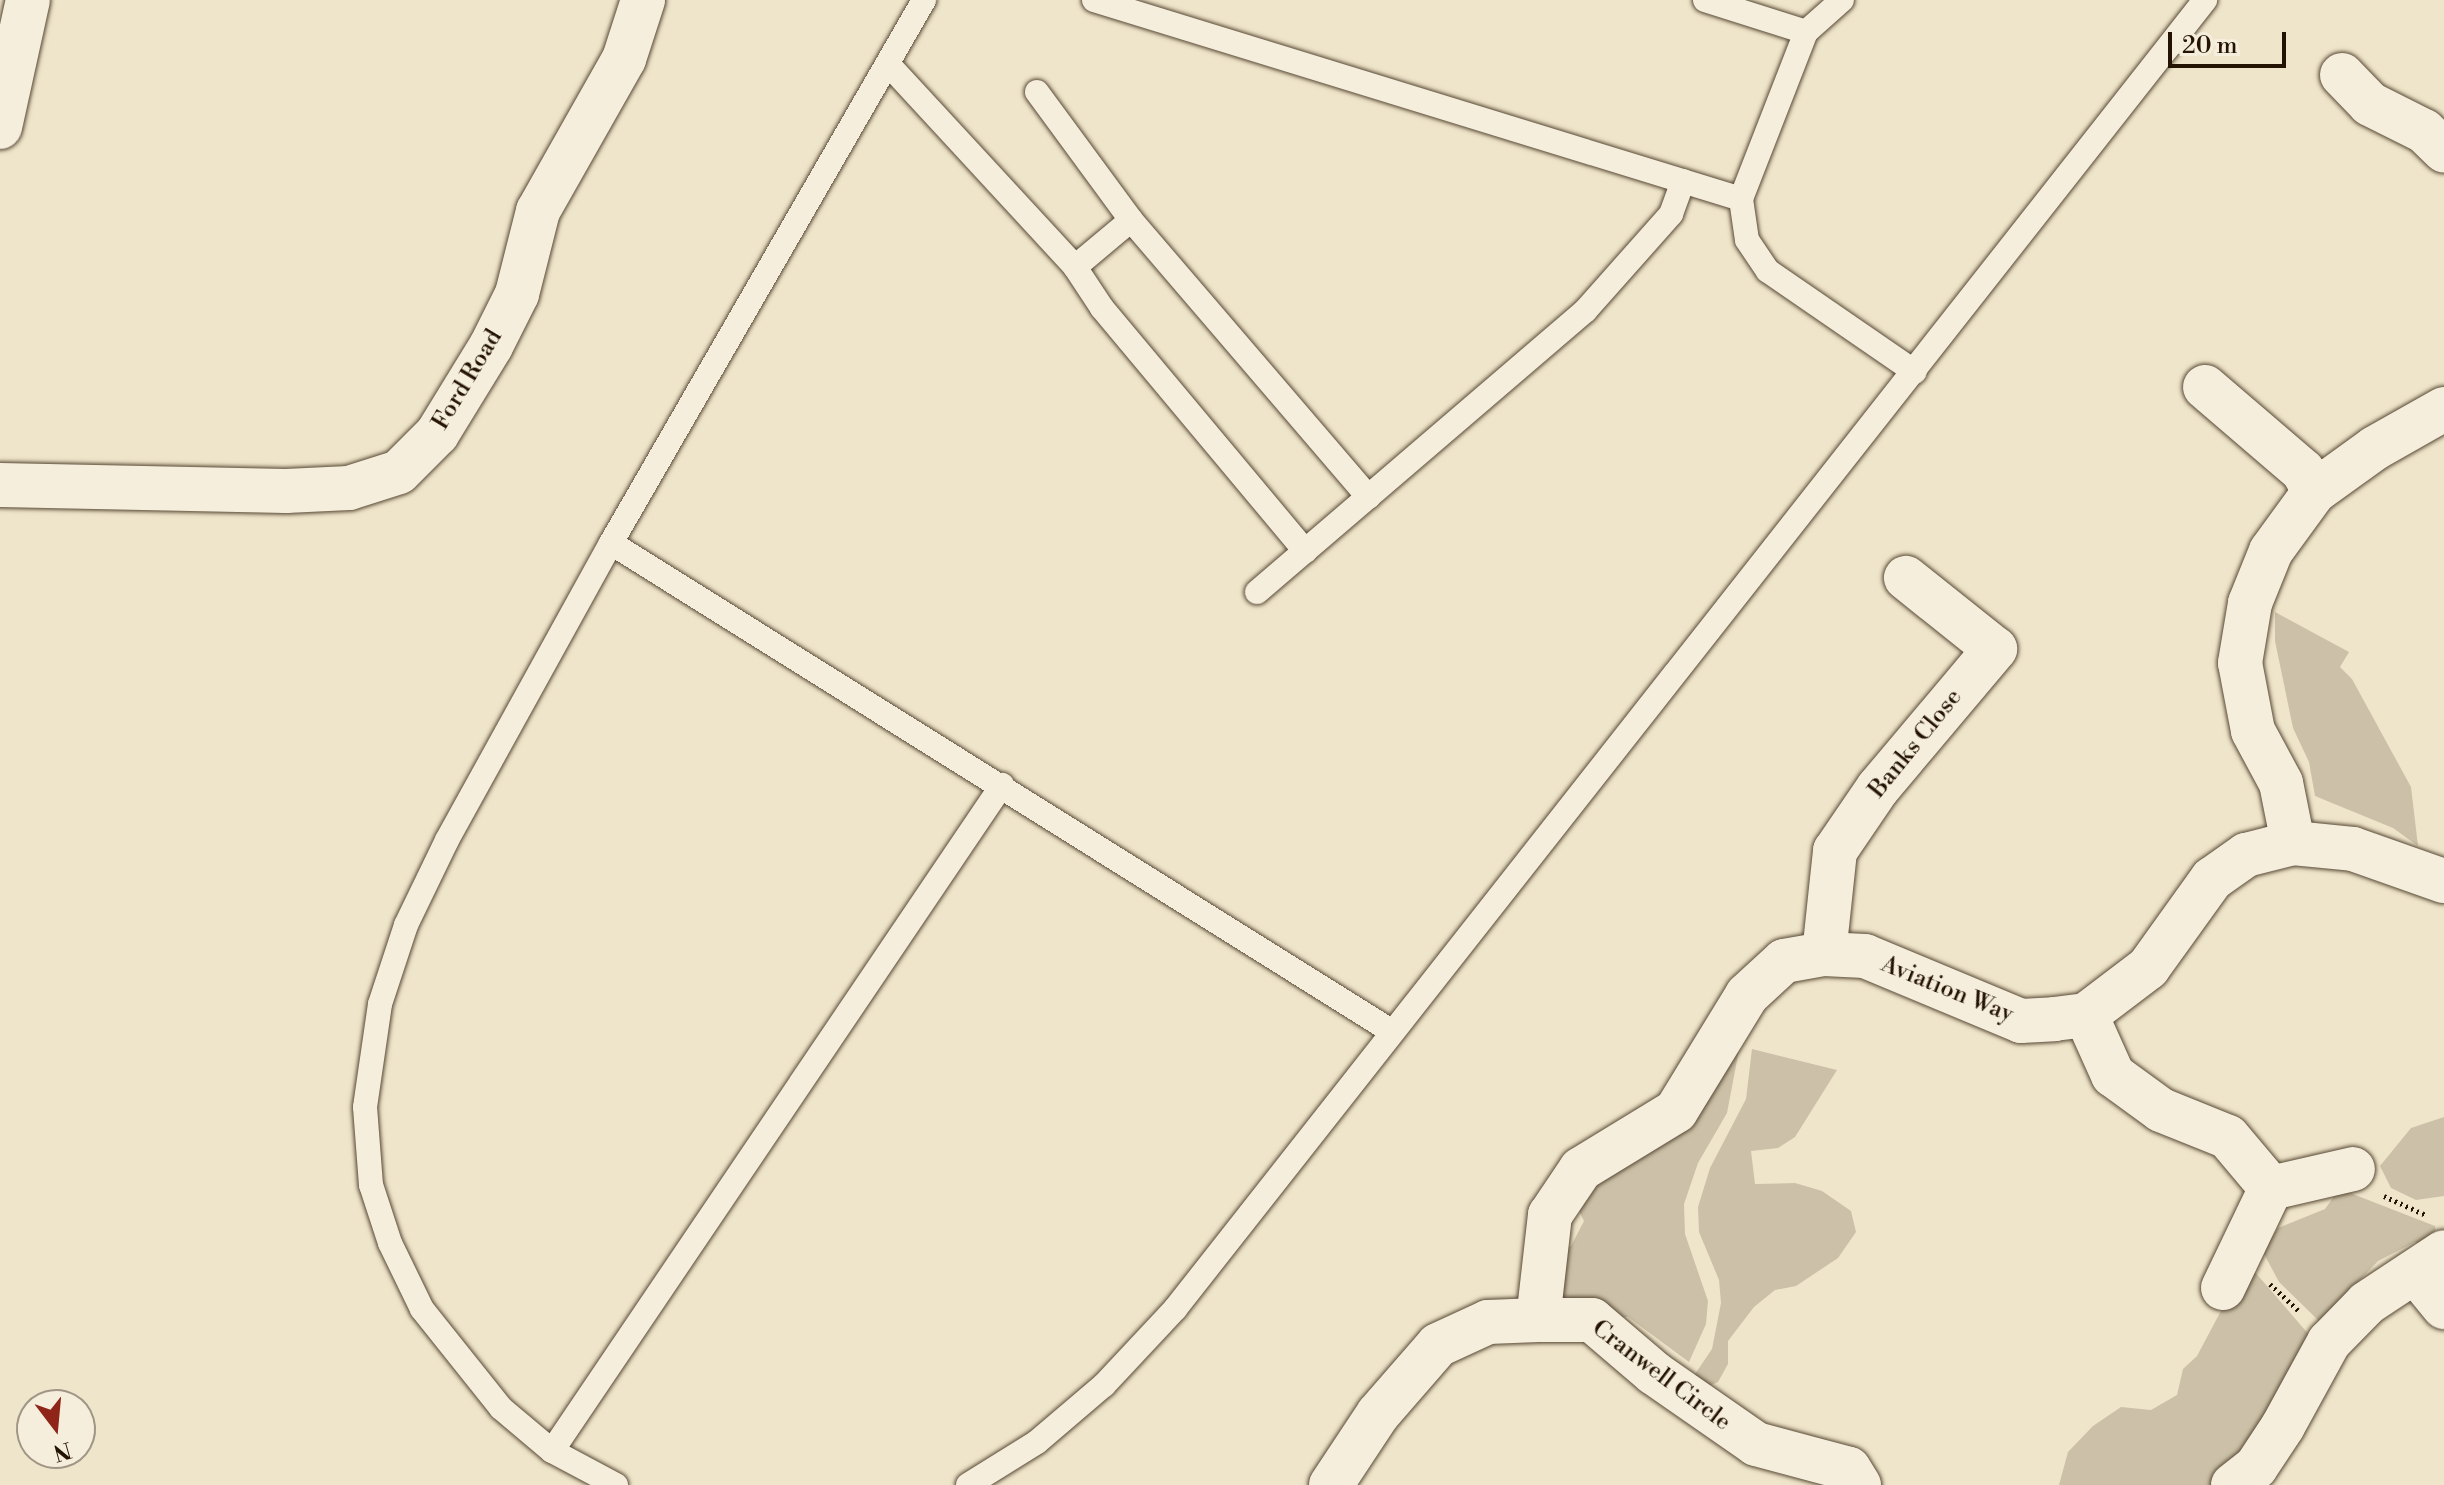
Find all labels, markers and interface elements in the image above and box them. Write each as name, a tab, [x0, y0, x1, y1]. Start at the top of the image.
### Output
scale bar	[2172, 16, 2290, 66]
text: 20 m	[2182, 31, 2238, 61]
street label: Ford Road	[427, 325, 509, 435]
street label: Banks Close	[1863, 684, 1969, 804]
street label: Aviation Way	[1877, 950, 2017, 1030]
street label: Cranwell Circle	[1586, 1314, 1736, 1438]
north arrow	[16, 1389, 96, 1469]
text: N	[50, 1435, 74, 1466]

